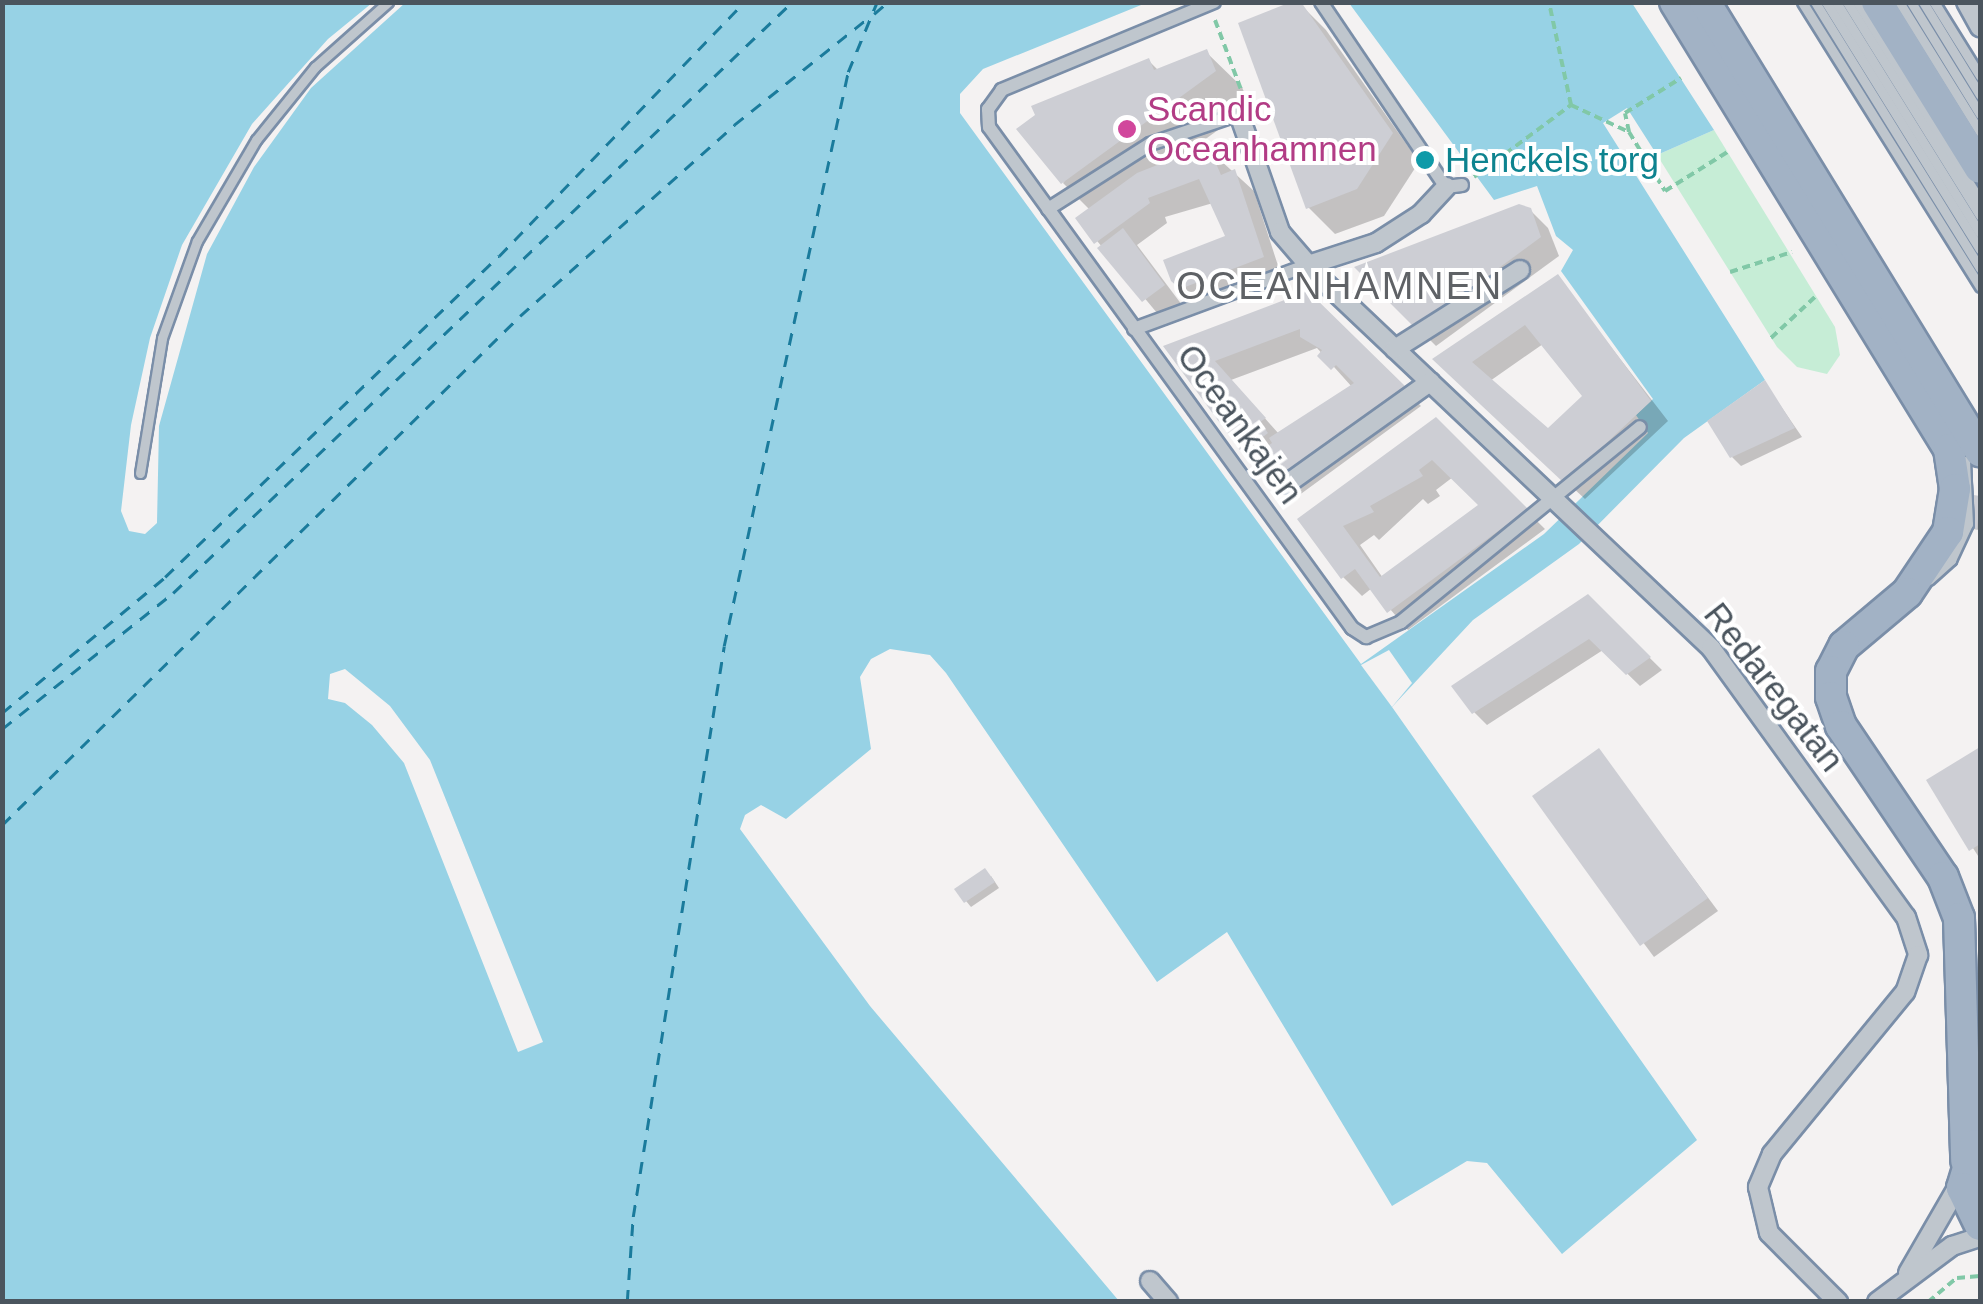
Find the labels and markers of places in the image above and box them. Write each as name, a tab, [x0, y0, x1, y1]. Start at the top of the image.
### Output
place label: Scandic Oceanhamnen	[1147, 88, 1377, 170]
marker: Scandic Oceanhamnen	[1116, 118, 1138, 140]
place label: Henckels torg	[1445, 139, 1659, 181]
marker: Henckels torg	[1414, 149, 1436, 171]

